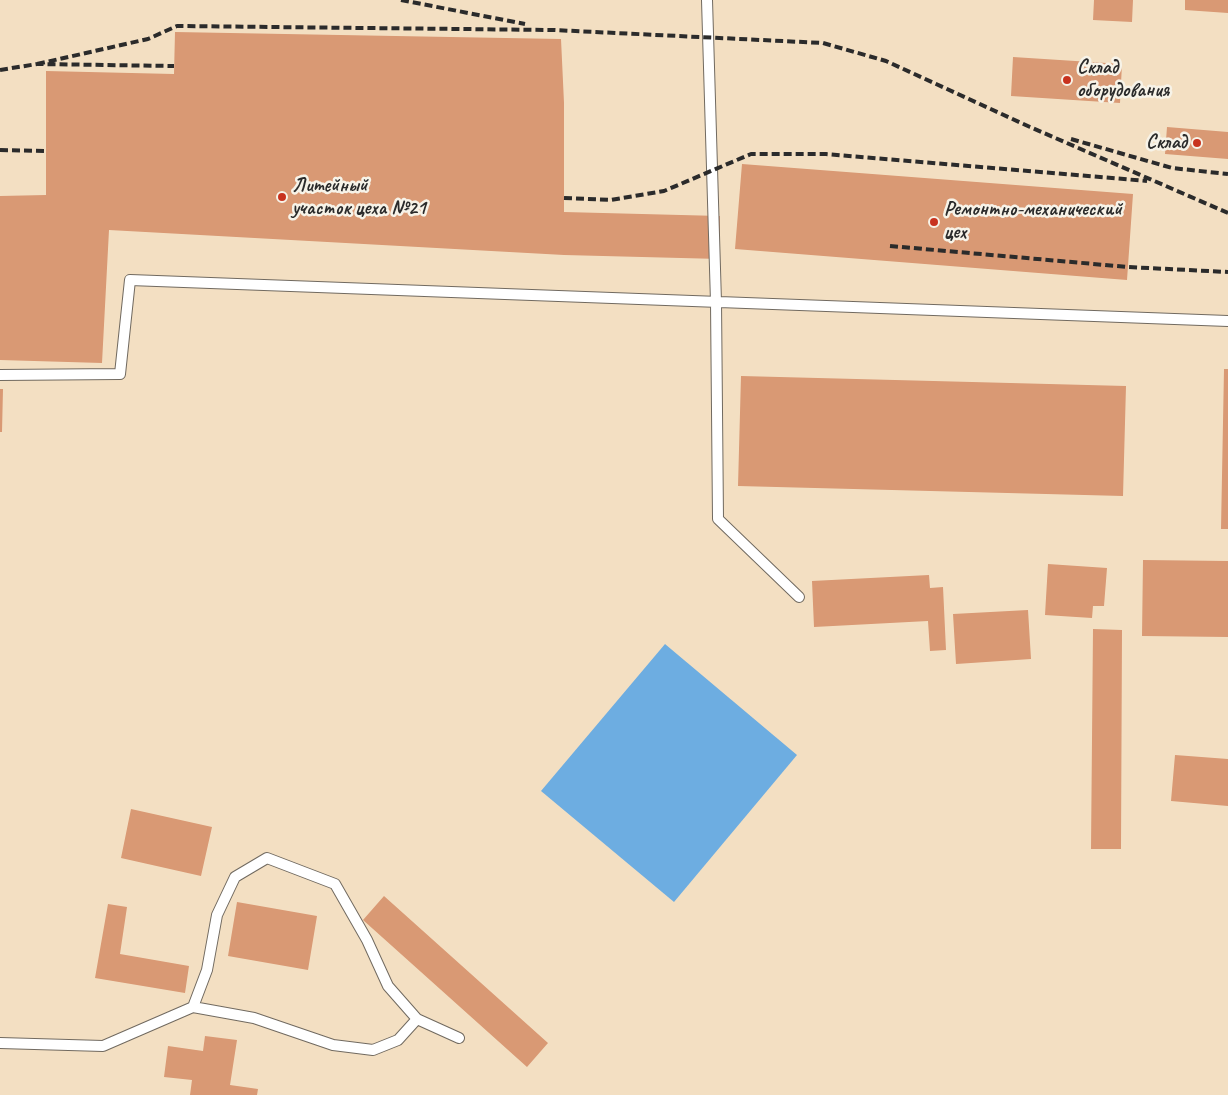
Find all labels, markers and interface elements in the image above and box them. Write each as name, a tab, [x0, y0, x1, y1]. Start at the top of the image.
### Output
place label: Склад оборудования	[1077, 56, 1169, 103]
marker: Склад оборудования	[1061, 74, 1073, 86]
place label: Склад	[1146, 131, 1187, 155]
marker: Склад	[1191, 137, 1203, 149]
place label: Литейный участок цеха №21	[292, 174, 426, 221]
marker: Литейный участок цеха №21	[276, 191, 288, 203]
place label: Ремонтно-механический цех	[944, 198, 1122, 245]
marker: Ремонтно-механический цех	[928, 216, 940, 228]

